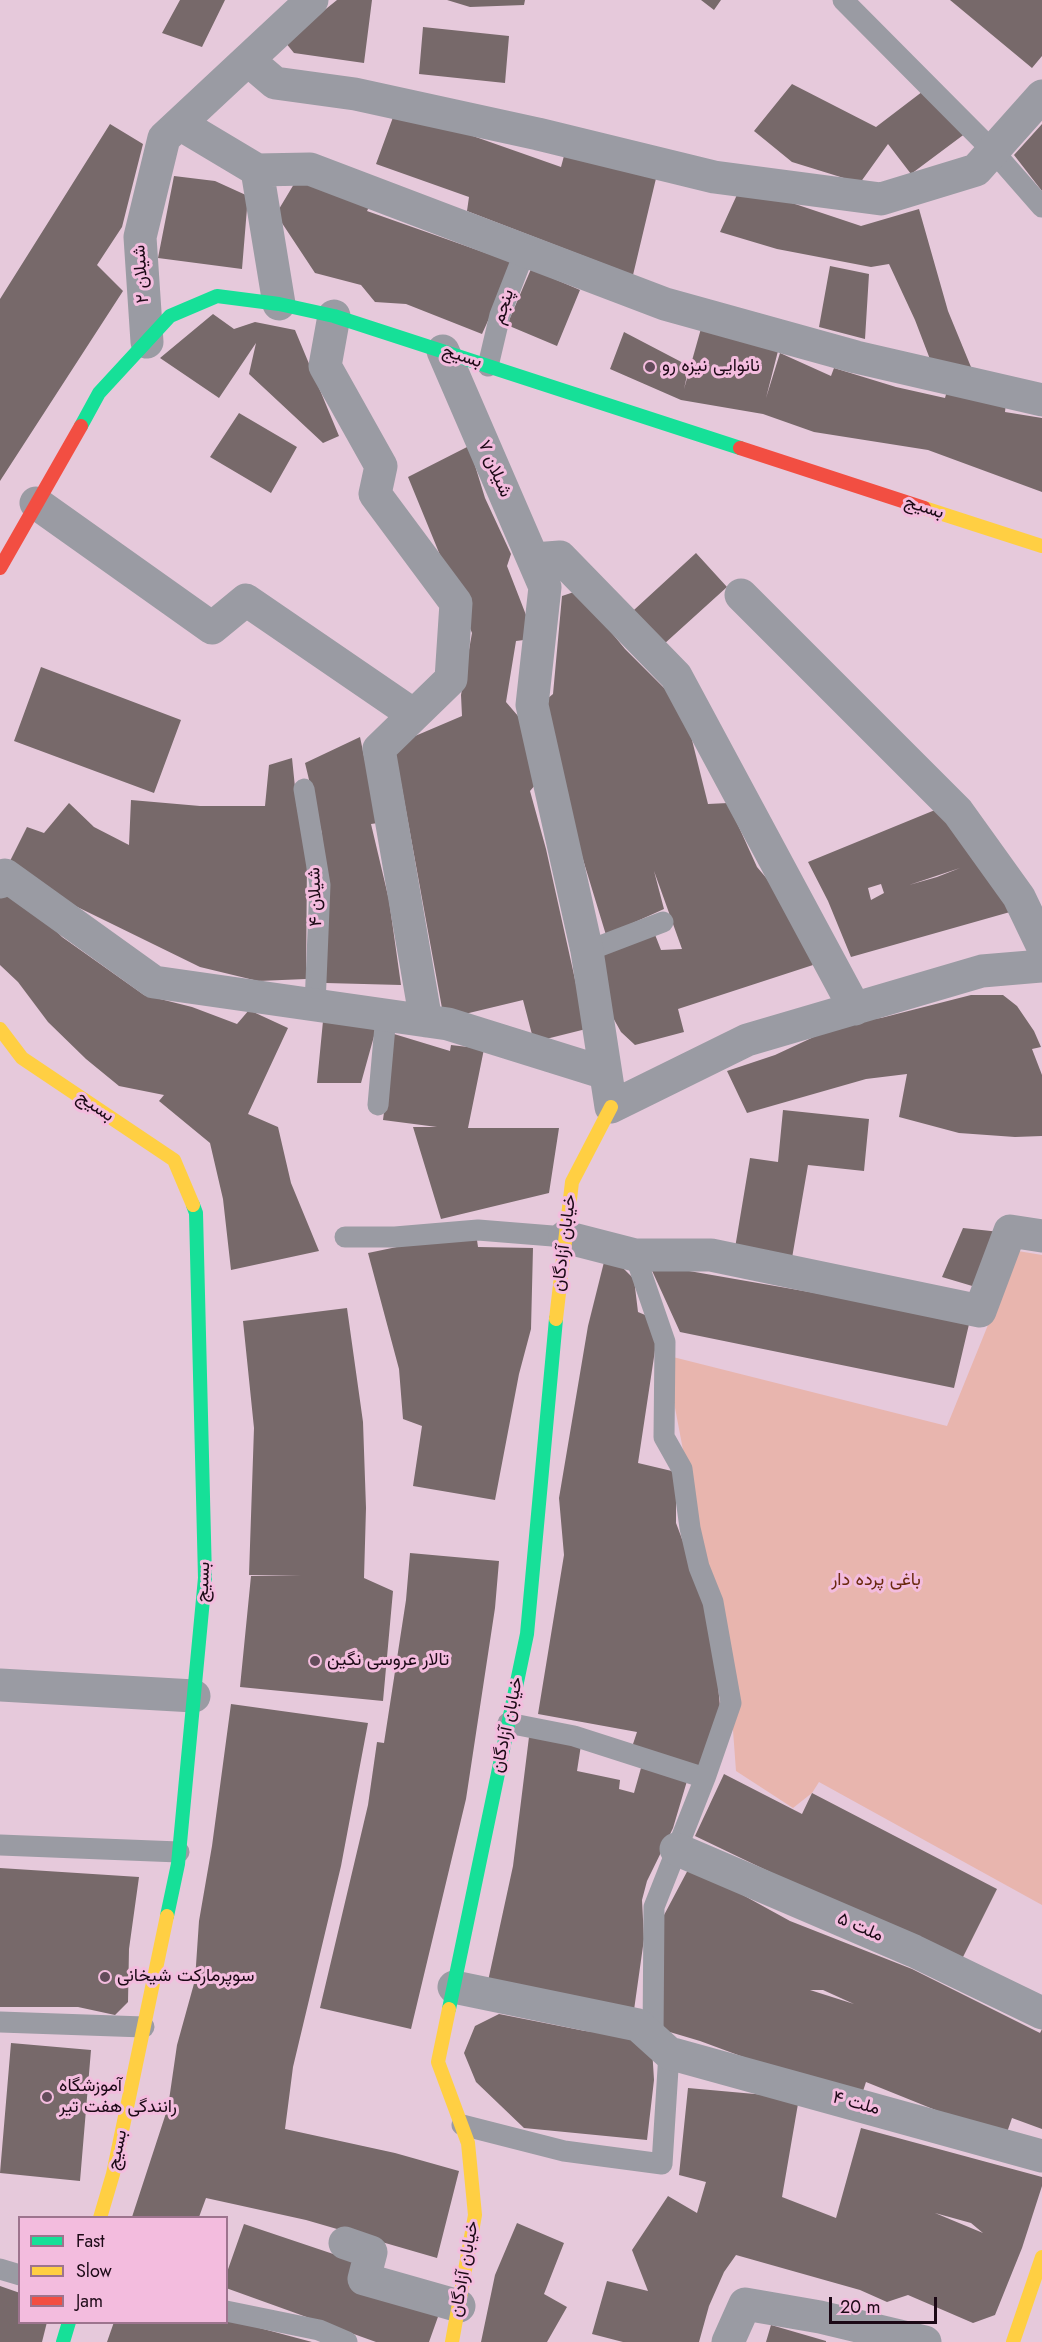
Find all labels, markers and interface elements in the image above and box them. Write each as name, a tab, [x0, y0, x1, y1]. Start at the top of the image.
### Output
street label: شیلان ۲	[129, 244, 155, 304]
street label: پنجم	[488, 287, 520, 327]
street label: بسیج	[439, 340, 485, 374]
place label: نانوایی نیزه رو	[662, 356, 760, 378]
marker: نانوایی نیزه رو	[643, 360, 657, 374]
street label: شیلان ۷	[472, 437, 516, 501]
street label: بسیج	[901, 491, 947, 525]
street label: شیلان ۴	[304, 867, 328, 927]
street label: بسیج	[72, 1087, 118, 1127]
street label: خیابان آزادگان	[548, 1193, 582, 1293]
street label: بسیج	[192, 1561, 216, 1603]
park label: باغی پرده دار	[831, 1570, 921, 1592]
place label: تالار عروسی نگین	[327, 1650, 449, 1672]
marker: تالار عروسی نگین	[308, 1654, 322, 1668]
street label: خیابان آزادگان	[487, 1675, 529, 1775]
street label: ملت ۵	[834, 1909, 886, 1947]
place label: سوپرمارکت شیخانی	[117, 1966, 254, 1988]
marker: سوپرمارکت شیخانی	[98, 1970, 112, 1984]
place label: آموزشگاه رانندگی هفت تیر	[59, 2076, 177, 2118]
street label: ملت ۴	[830, 2087, 882, 2121]
marker: آموزشگاه رانندگی هفت تیر	[40, 2090, 54, 2104]
street label: بسیج	[103, 2128, 133, 2172]
legend	[18, 2216, 228, 2324]
street label: خیابان آزادگان	[446, 2219, 484, 2319]
text: Fast	[76, 2228, 105, 2254]
text: Slow	[76, 2258, 112, 2284]
scale bar	[832, 2285, 940, 2323]
text: Jam	[76, 2288, 103, 2314]
text: 20 m	[840, 2294, 880, 2320]

